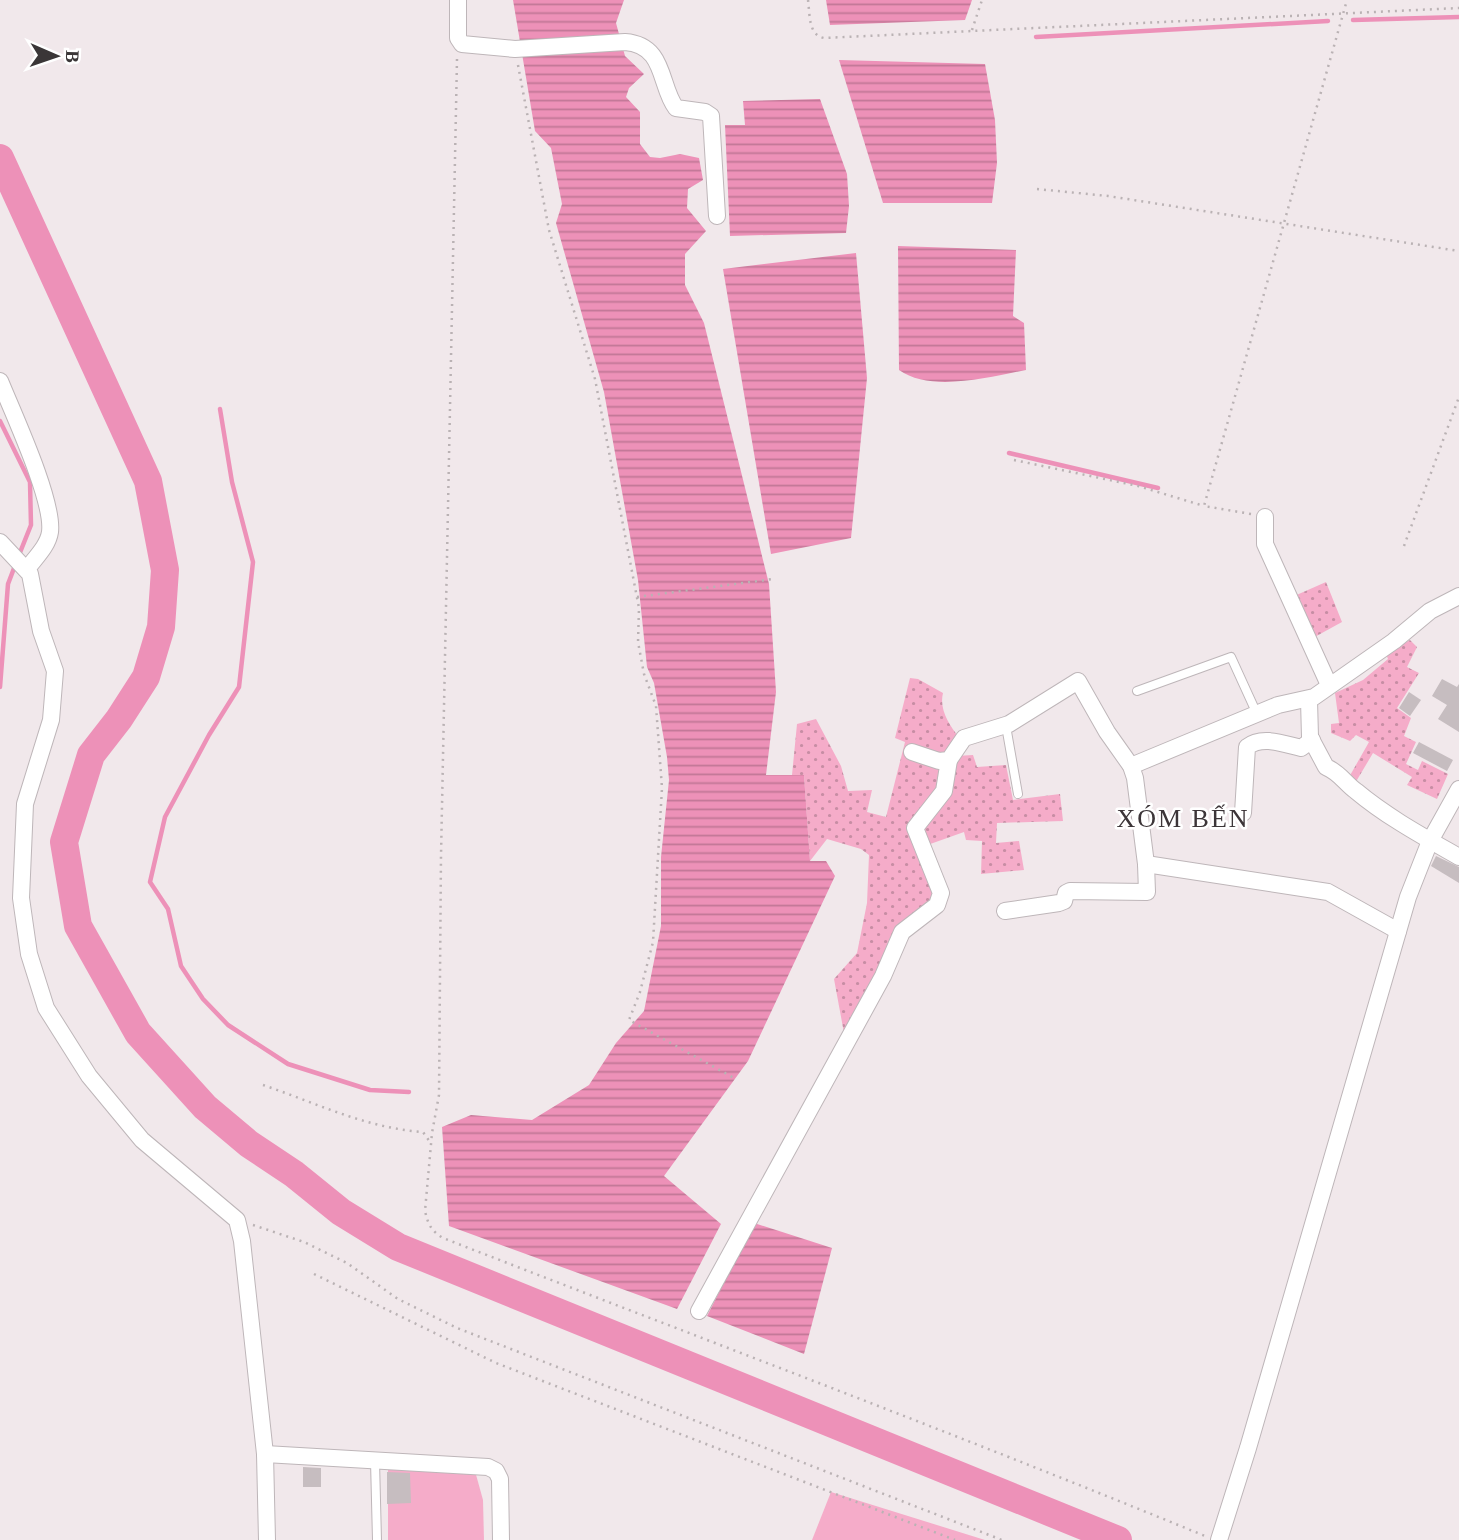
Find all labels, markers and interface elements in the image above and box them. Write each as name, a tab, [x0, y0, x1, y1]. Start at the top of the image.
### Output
north arrow	[21, 21, 91, 91]
text: B	[62, 50, 83, 64]
district label: XÓM BẾN	[1116, 804, 1250, 833]

